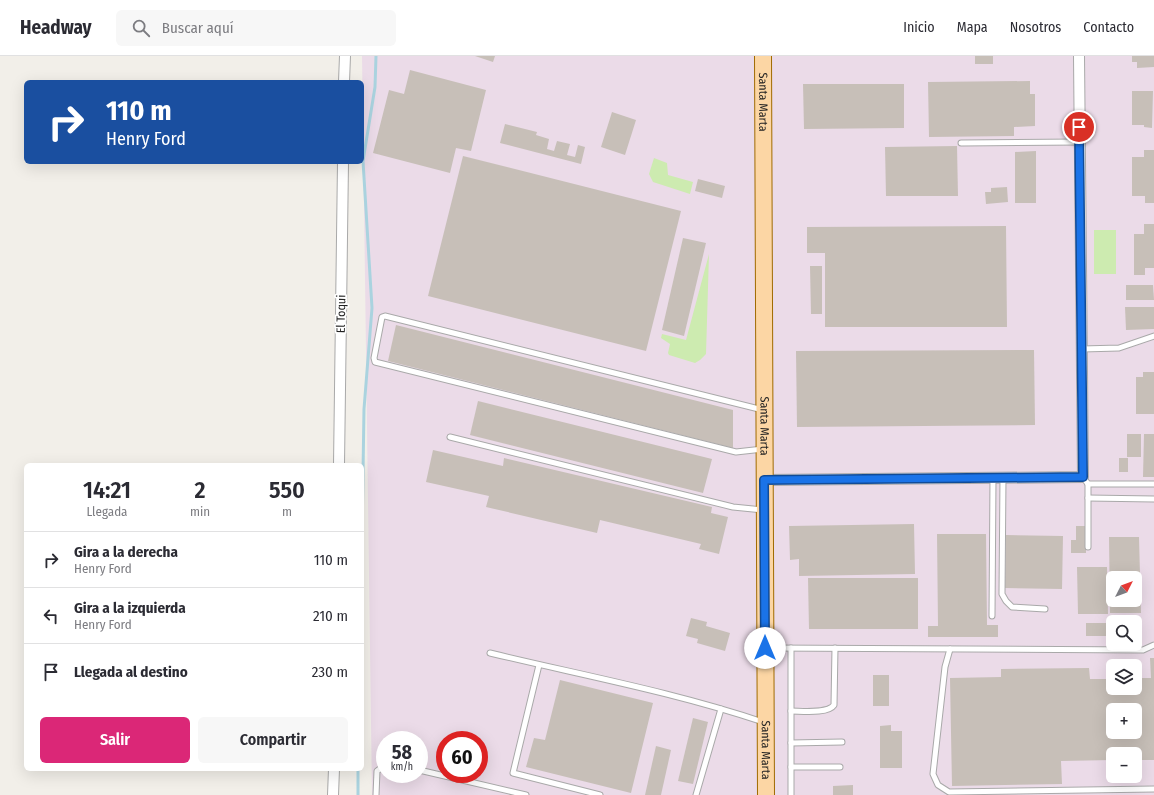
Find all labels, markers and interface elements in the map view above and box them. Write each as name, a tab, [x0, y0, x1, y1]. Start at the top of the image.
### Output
search box	[116, 10, 396, 46]
text: Headway	[20, 16, 92, 39]
icon: search	[130, 17, 152, 39]
text: Buscar aquí	[162, 19, 234, 37]
text: Inicio	[903, 19, 935, 36]
text: Mapa	[957, 19, 988, 36]
text: Nosotros	[1010, 19, 1061, 36]
text: Contacto	[1083, 19, 1134, 36]
street label: Santa Marta	[756, 72, 770, 132]
text: 110 m	[106, 94, 172, 127]
icon: right	[40, 96, 92, 148]
pin	[1062, 110, 1096, 144]
icon: arrive	[1068, 116, 1090, 138]
text: Henry Ford	[106, 128, 186, 150]
street label: El Toqui	[334, 295, 348, 333]
street label: Santa Marta	[757, 396, 772, 456]
text: 14:21	[83, 476, 131, 504]
text: 2	[195, 476, 206, 504]
text: 550	[269, 476, 305, 504]
text: Llegada	[87, 504, 127, 519]
text: min	[190, 504, 210, 519]
text: m	[282, 504, 292, 519]
text: Gira a la derecha	[74, 543, 178, 561]
icon: right	[40, 549, 62, 571]
text: 110 m	[314, 551, 348, 569]
text: Henry Ford	[74, 561, 132, 576]
north arrow	[1106, 571, 1142, 607]
map controls	[1106, 571, 1142, 783]
text: Gira a la izquierda	[74, 599, 186, 617]
icon: left	[40, 605, 62, 627]
text: 210 m	[313, 607, 348, 625]
button: search	[1106, 615, 1142, 651]
text: Henry Ford	[74, 617, 132, 632]
position arrow	[744, 627, 786, 669]
button: layers	[1106, 659, 1142, 695]
icon: arrive	[40, 661, 62, 683]
text: Llegada al destino	[74, 663, 188, 681]
text: 230 m	[312, 663, 348, 681]
button: +	[1106, 703, 1142, 739]
button: Salir	[40, 717, 190, 763]
button: Compartir	[198, 717, 348, 763]
street label: Santa Marta	[759, 720, 773, 780]
speed limit sign: 60	[436, 731, 488, 783]
text: 58	[392, 740, 412, 764]
button: −	[1106, 747, 1142, 783]
text: km/h	[391, 761, 413, 773]

